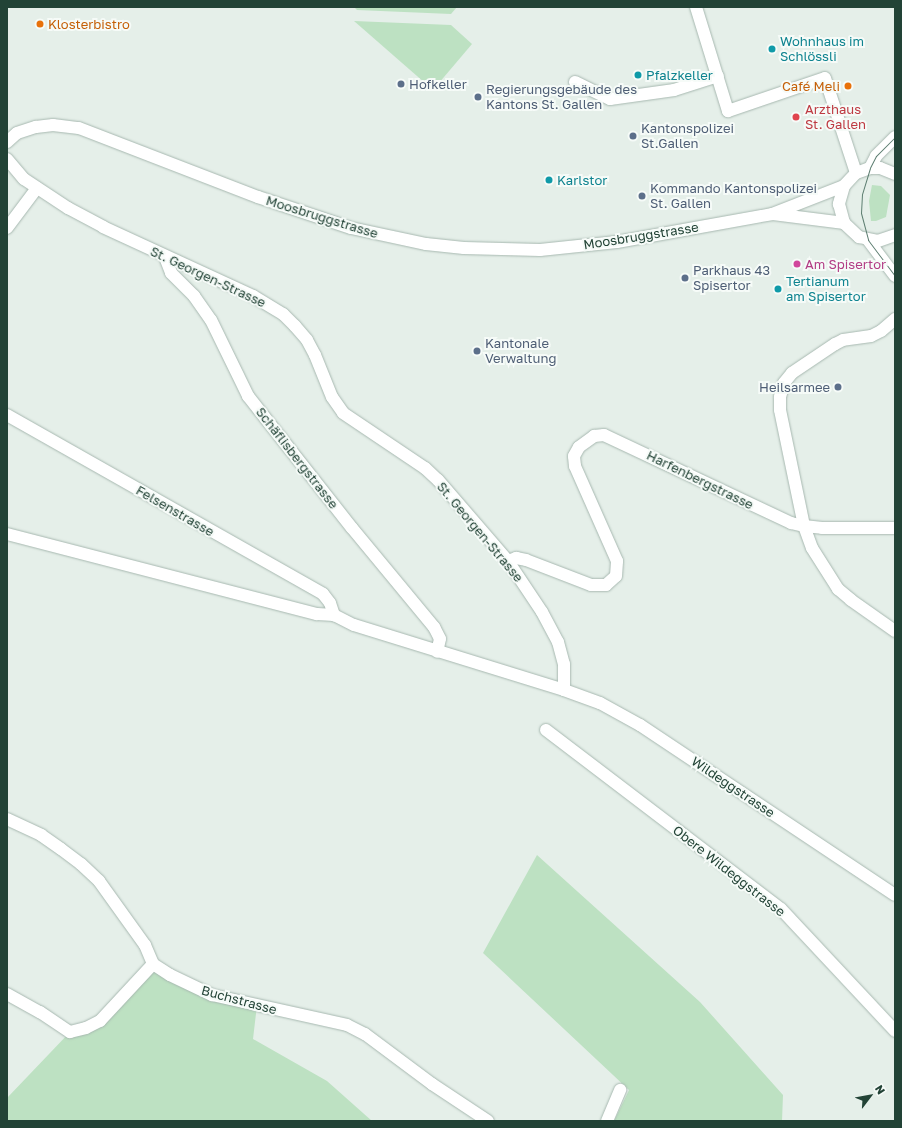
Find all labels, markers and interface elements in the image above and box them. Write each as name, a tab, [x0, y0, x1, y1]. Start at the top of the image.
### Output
place label: Klosterbistro	[48, 16, 130, 32]
marker: Klosterbistro	[35, 19, 45, 29]
place label: Wohnhaus im Schlössli	[780, 34, 864, 65]
marker: Wohnhaus im Schlössli	[767, 44, 777, 54]
place label: Pfalzkeller	[646, 67, 713, 83]
marker: Pfalzkeller	[633, 70, 643, 80]
place label: Hofkeller	[409, 76, 467, 92]
place label: Café Meli	[782, 78, 840, 94]
marker: Hofkeller	[396, 79, 406, 89]
marker: Café Meli	[843, 81, 853, 91]
place label: Regierungsgebäude des Kantons St. Gallen	[486, 82, 637, 113]
marker: Regierungsgebäude des Kantons St. Gallen	[473, 92, 483, 102]
place label: Arzthaus St. Gallen	[805, 102, 866, 133]
marker: Arzthaus St. Gallen	[790, 111, 802, 123]
place label: Kantonspolizei St.Gallen	[641, 121, 734, 152]
marker: Kantonspolizei St.Gallen	[628, 131, 638, 141]
place label: Karlstor	[557, 172, 607, 188]
marker: Karlstor	[544, 175, 554, 185]
place label: Kommando Kantonspolizei St. Gallen	[650, 181, 817, 212]
marker: Kommando Kantonspolizei St. Gallen	[637, 191, 647, 201]
street label: Moosbruggstrasse	[264, 193, 380, 241]
street label: Moosbruggstrasse	[582, 219, 700, 253]
street label: St. Georgen-Strasse	[148, 243, 268, 311]
place label: Am Spisertor	[805, 256, 886, 272]
marker: Am Spisertor	[792, 259, 802, 269]
place label: Parkhaus 43 Spisertor	[693, 263, 770, 294]
marker: Parkhaus 43 Spisertor	[680, 273, 690, 283]
place label: Tertianum am Spisertor	[786, 274, 866, 305]
marker: Tertianum am Spisertor	[773, 284, 783, 294]
place label: Kantonale Verwaltung	[485, 336, 556, 367]
marker: Kantonale Verwaltung	[472, 346, 482, 356]
place label: Heilsarmee	[759, 379, 830, 395]
marker: Heilsarmee	[833, 382, 843, 392]
street label: Schäflisbergstrasse	[253, 404, 341, 512]
street label: Harfenbergstrasse	[644, 447, 756, 513]
street label: St. Georgen-Strasse	[434, 479, 526, 585]
street label: Felsenstrasse	[133, 482, 217, 540]
street label: Wildeggstrasse	[688, 753, 778, 821]
street label: Obere Wildeggstrasse	[670, 822, 788, 920]
street label: Buchstrasse	[200, 982, 278, 1018]
north arrow	[850, 1076, 890, 1116]
text: N	[873, 1082, 888, 1096]

